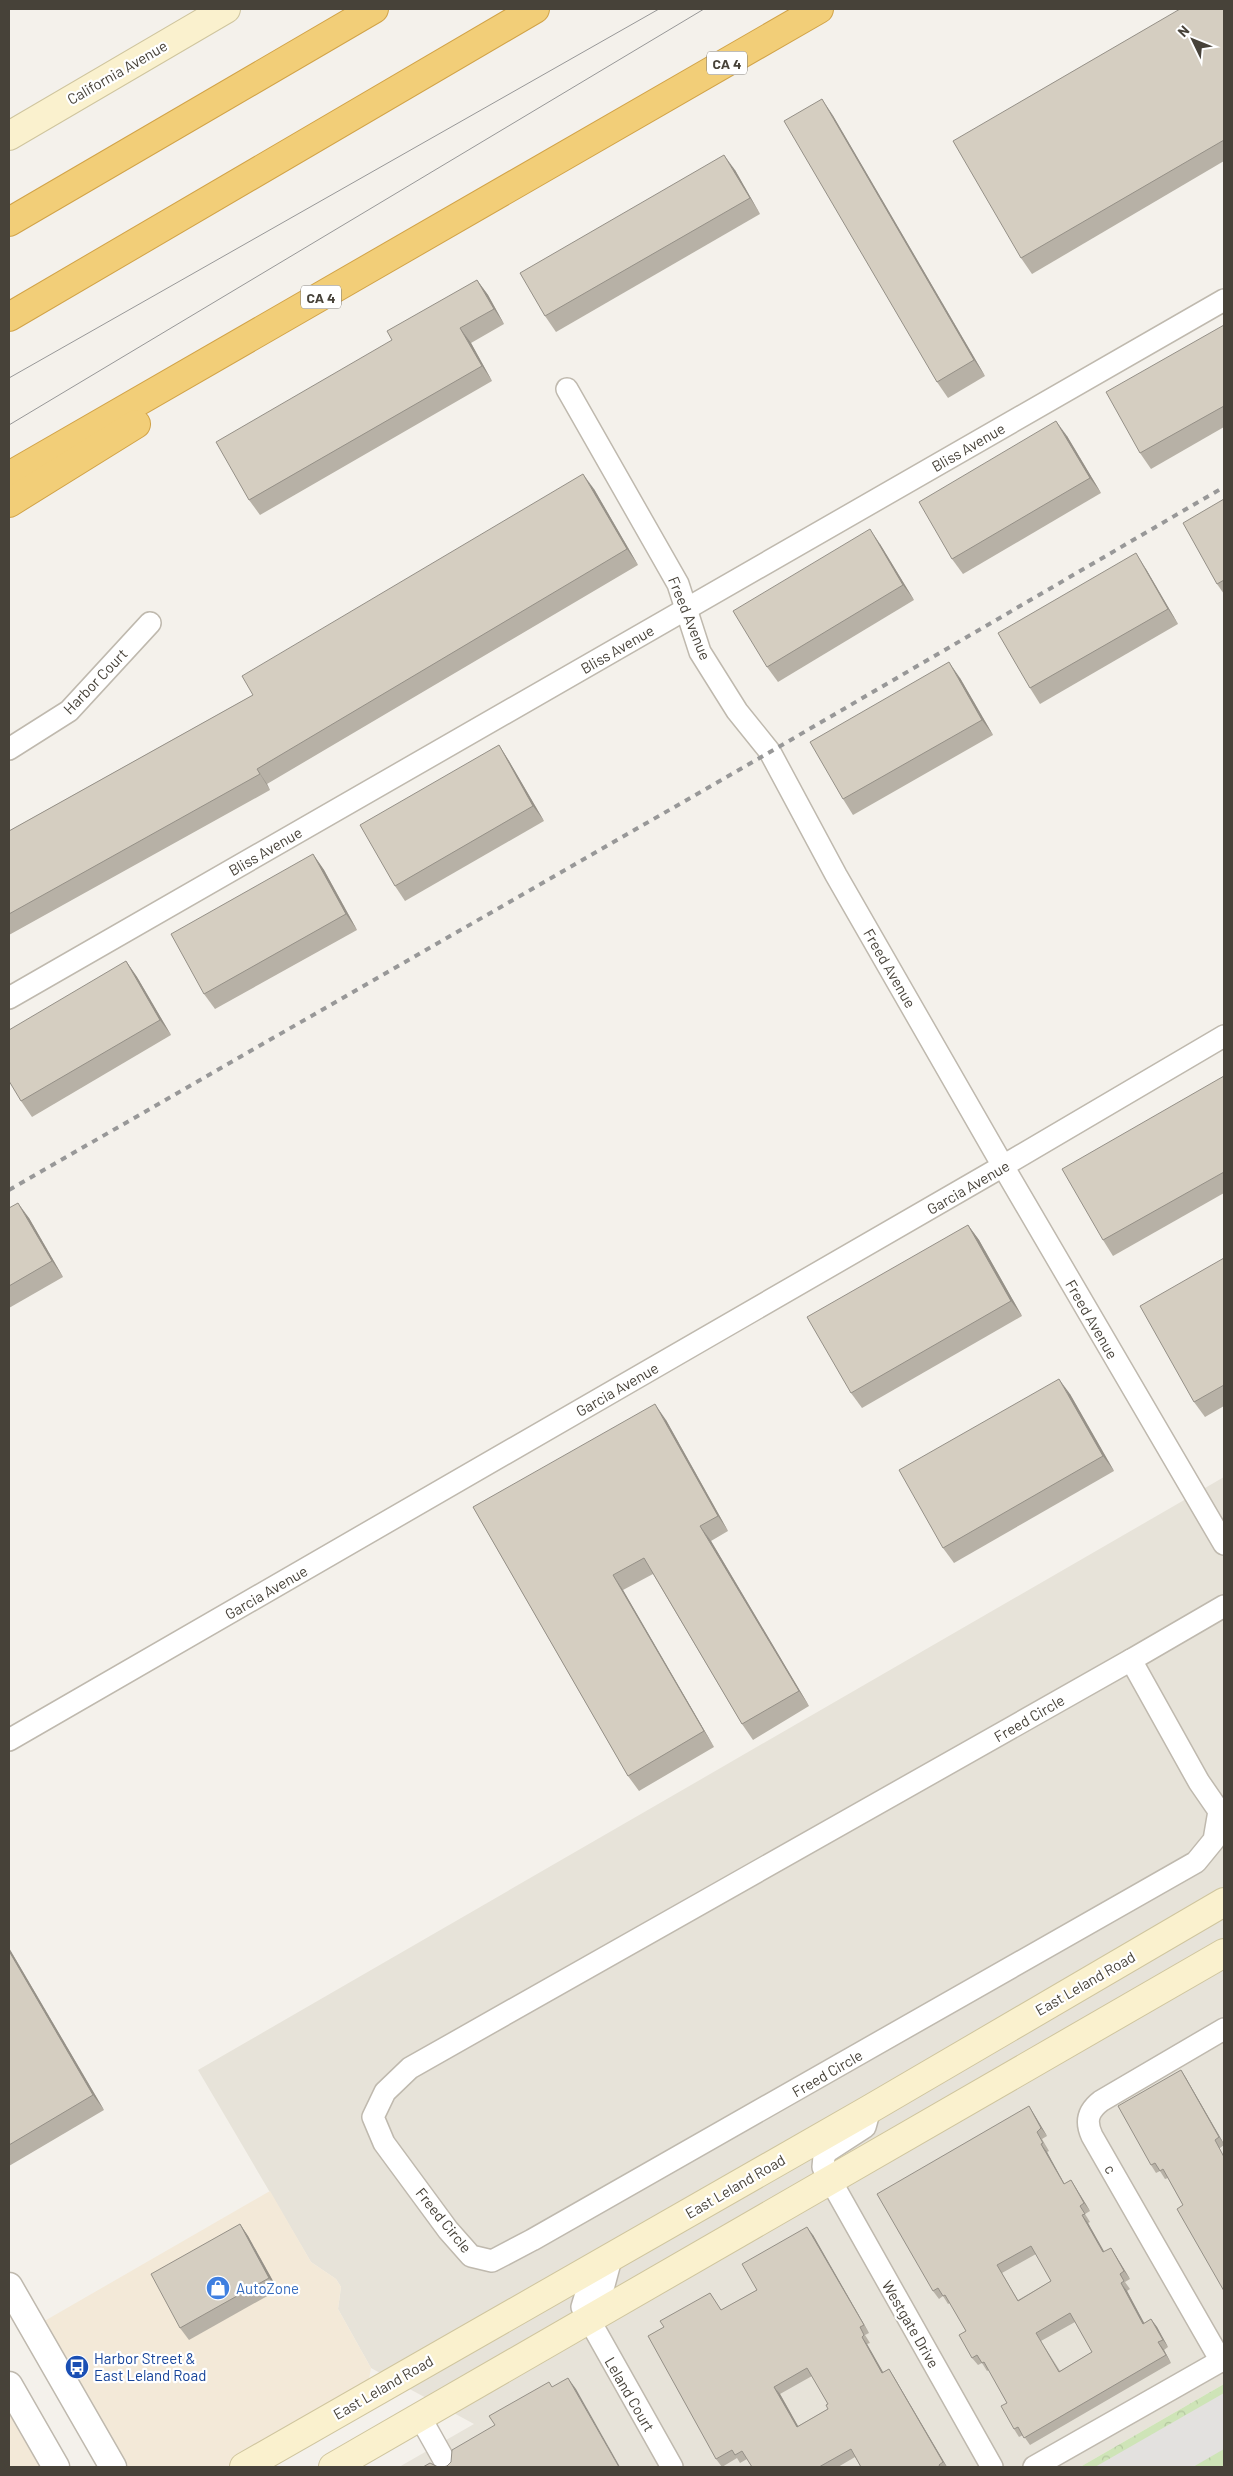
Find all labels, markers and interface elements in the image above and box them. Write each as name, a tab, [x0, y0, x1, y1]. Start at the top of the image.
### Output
north arrow	[1168, 15, 1218, 65]
text: N	[1174, 22, 1193, 40]
street label: California Avenue	[64, 36, 170, 108]
road number: CA 4	[707, 52, 747, 74]
road number: CA 4	[301, 286, 341, 308]
street label: Bliss Avenue	[928, 419, 1008, 475]
street label: Freed Avenue	[665, 574, 715, 662]
street label: Bliss Avenue	[577, 621, 657, 677]
street label: Harbor Court	[59, 645, 131, 717]
street label: Bliss Avenue	[225, 823, 305, 879]
street label: Freed Avenue	[860, 925, 920, 1011]
street label: Garcia Avenue	[924, 1156, 1012, 1218]
street label: Freed Avenue	[1062, 1276, 1122, 1362]
street label: Garcia Avenue	[573, 1358, 661, 1420]
street label: Garcia Avenue	[222, 1561, 310, 1623]
street label: Freed Circle	[991, 1691, 1067, 1745]
street label: East Leland Road	[1032, 1947, 1138, 2019]
street label: Freed Circle	[789, 2046, 865, 2100]
street label: East Leland Road	[682, 2150, 788, 2222]
street label: c	[1101, 2161, 1121, 2177]
street label: Freed Circle	[412, 2184, 476, 2256]
shop icon: AutoZone	[205, 2275, 231, 2301]
street label: Westgate Drive	[879, 2277, 943, 2371]
place label: AutoZone	[236, 2279, 299, 2297]
place label: Harbor Street & East Leland Road	[94, 2349, 206, 2384]
street label: East Leland Road	[330, 2351, 436, 2423]
street label: Leland Court	[601, 2353, 659, 2435]
bus stop icon: Harbor Street & East Leland Road	[64, 2354, 90, 2380]

